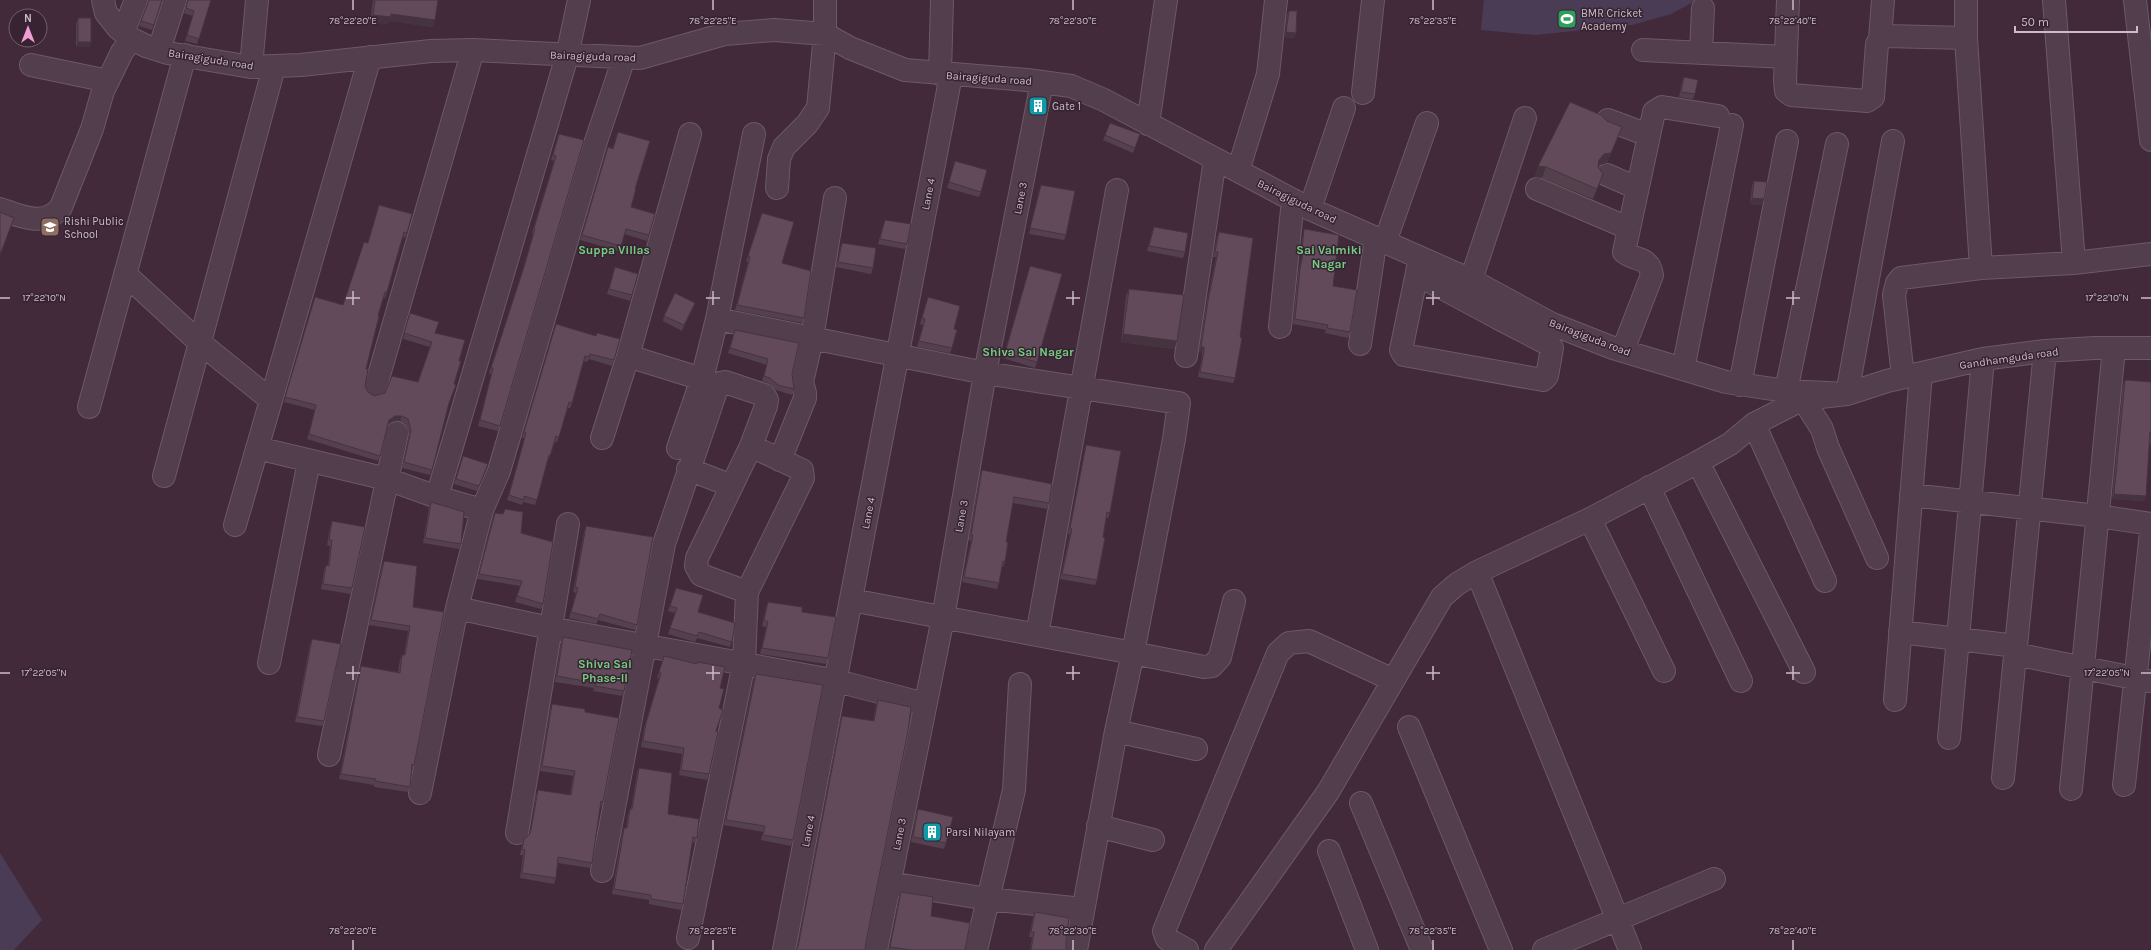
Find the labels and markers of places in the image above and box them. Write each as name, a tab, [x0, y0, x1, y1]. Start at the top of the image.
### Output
place label: BMR Cricket Academy	[1581, 7, 1642, 33]
sports icon: BMR Cricket Academy	[1556, 8, 1578, 30]
building icon: Gate 1	[1027, 95, 1049, 117]
place label: Gate 1	[1052, 100, 1081, 113]
place label: Rishi Public School	[64, 215, 124, 241]
school or university icon: Rishi Public School	[39, 216, 61, 238]
building icon: Parsi Nilayam	[921, 821, 943, 843]
place label: Parsi Nilayam	[946, 826, 1015, 839]

